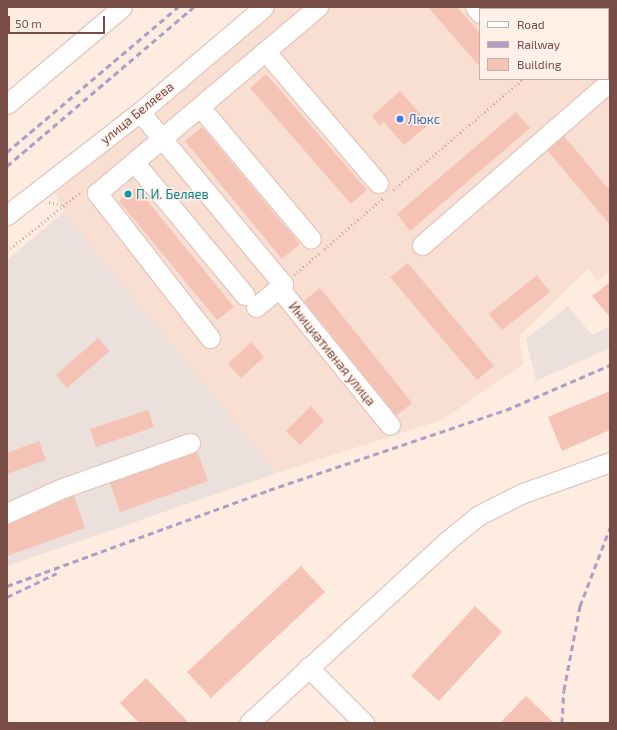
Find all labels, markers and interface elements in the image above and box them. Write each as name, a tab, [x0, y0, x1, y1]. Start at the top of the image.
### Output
scale bar	[10, 8, 107, 34]
legend	[479, 8, 609, 80]
text: 50 m	[15, 16, 42, 30]
text: Road	[517, 17, 545, 31]
text: Railway	[517, 37, 560, 51]
text: Building	[517, 57, 561, 71]
street label: улица Беляева	[97, 79, 177, 147]
place label: Люкс	[408, 111, 440, 127]
marker: Люкс	[395, 114, 405, 124]
place label: П. И. Беляев	[136, 186, 209, 202]
marker: П. И. Беляев	[123, 189, 133, 199]
street label: Инициативная улица	[285, 299, 379, 409]

